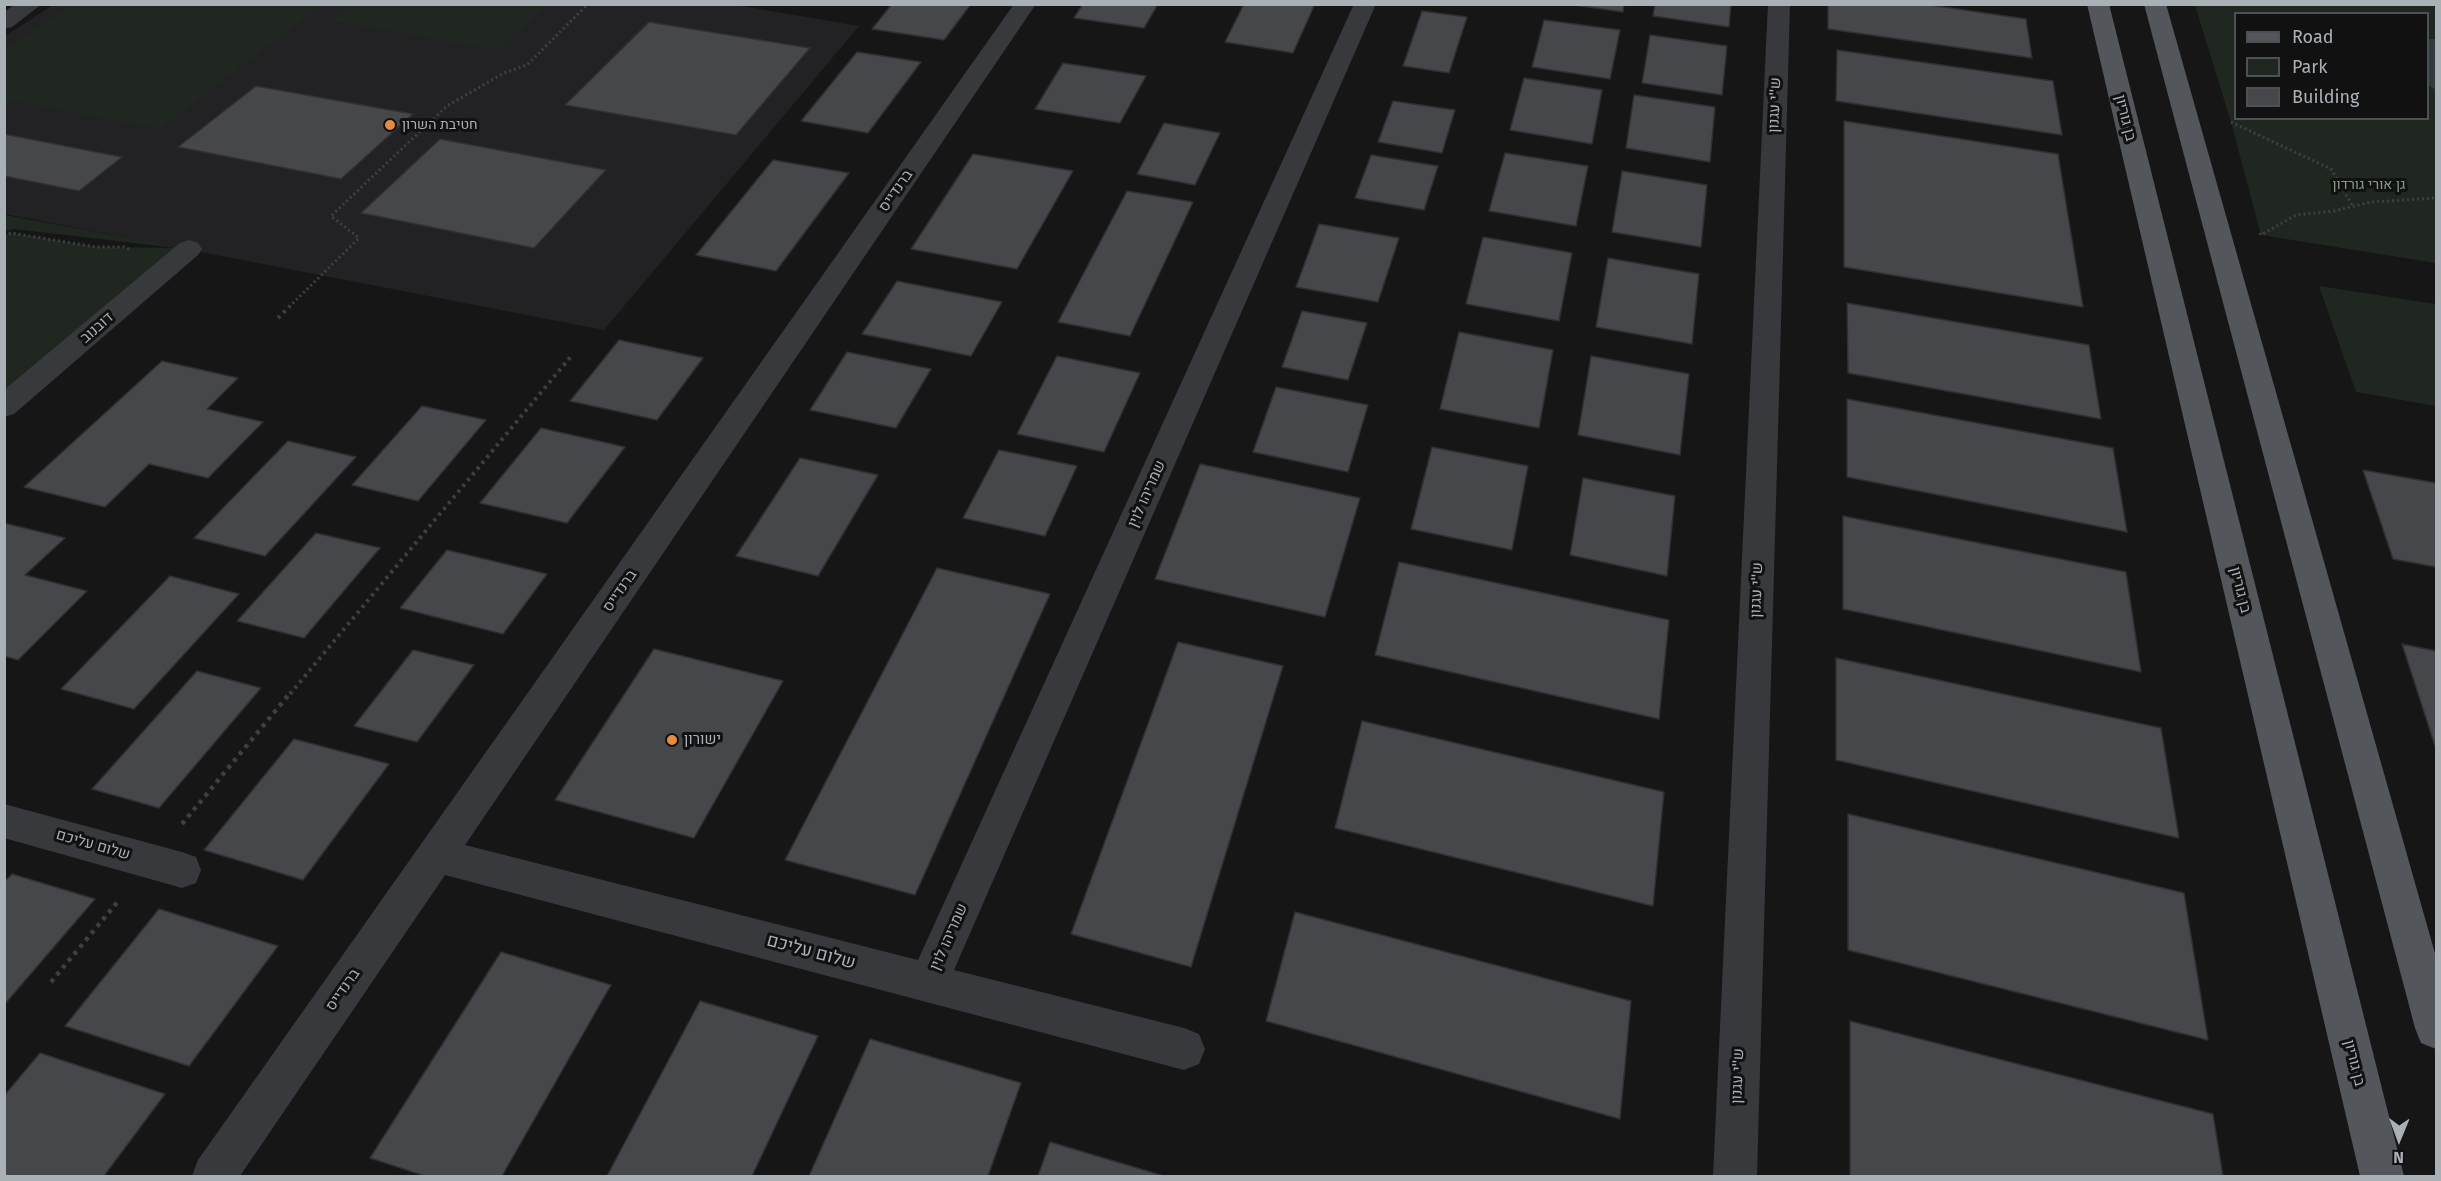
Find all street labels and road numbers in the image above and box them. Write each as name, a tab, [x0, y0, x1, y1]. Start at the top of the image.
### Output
street label: ש''י עגנון	[1765, 77, 1785, 133]
street label: בן גוריון	[2111, 93, 2139, 143]
street label: ברנדייס	[875, 167, 917, 215]
street label: דובנוב	[77, 309, 117, 347]
street label: שמריהו לוין	[1124, 458, 1170, 530]
street label: ש''י עגנון	[1747, 562, 1767, 618]
street label: בן גוריון	[2226, 565, 2254, 615]
street label: ברנדייס	[599, 567, 641, 615]
street label: שלום עליכם	[54, 826, 132, 864]
street label: שמריהו לוין	[926, 901, 972, 973]
street label: שלום עליכם	[764, 930, 858, 974]
street label: ברנדייס	[322, 966, 364, 1014]
street label: בן גוריון	[2340, 1038, 2368, 1088]
street label: ש''י עגנון	[1728, 1048, 1748, 1104]

